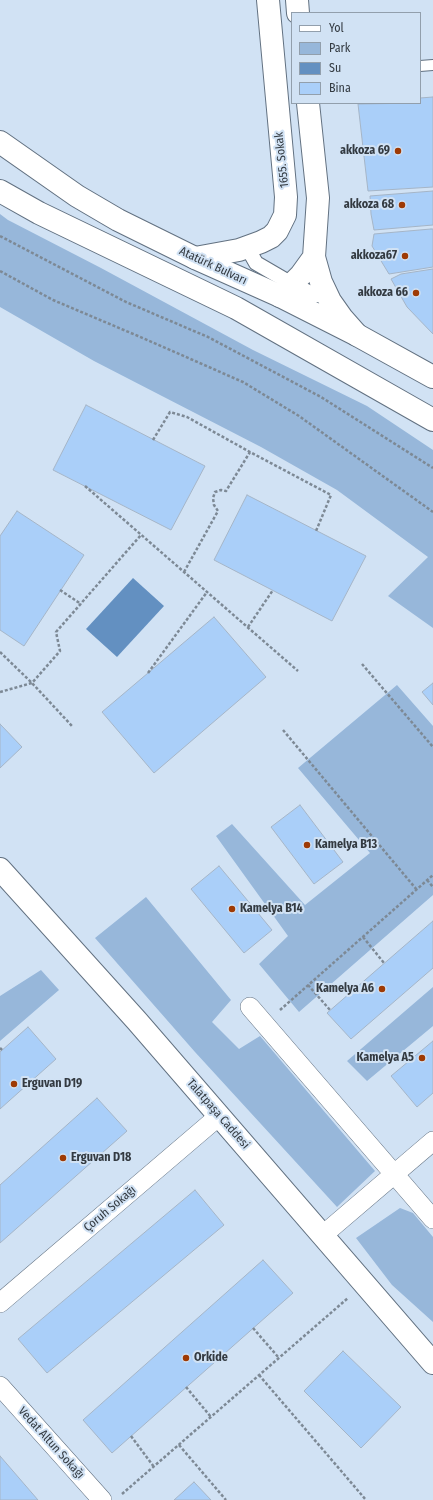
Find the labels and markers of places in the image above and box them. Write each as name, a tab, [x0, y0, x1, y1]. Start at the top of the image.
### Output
place label: akkoza 69	[340, 144, 390, 158]
marker: akkoza 69	[393, 146, 403, 156]
place label: akkoza 68	[344, 198, 394, 212]
marker: akkoza 68	[397, 200, 407, 210]
place label: akkoza67	[351, 249, 397, 263]
marker: akkoza67	[400, 251, 410, 261]
place label: akkoza 66	[358, 286, 408, 300]
marker: akkoza 66	[411, 288, 421, 298]
place label: Kamelya B13	[315, 838, 377, 852]
marker: Kamelya B13	[302, 840, 312, 850]
place label: Kamelya B14	[240, 902, 303, 916]
marker: Kamelya B14	[227, 904, 237, 914]
place label: Kamelya A6	[316, 982, 374, 996]
marker: Kamelya A6	[377, 984, 387, 994]
place label: Kamelya A5	[356, 1051, 414, 1065]
marker: Kamelya A5	[417, 1053, 427, 1063]
place label: Erguvan D19	[22, 1077, 82, 1091]
marker: Erguvan D19	[9, 1079, 19, 1089]
place label: Erguvan D18	[71, 1151, 131, 1165]
marker: Erguvan D18	[58, 1153, 68, 1163]
place label: Orkide	[194, 1351, 228, 1365]
marker: Orkide	[181, 1353, 191, 1363]

